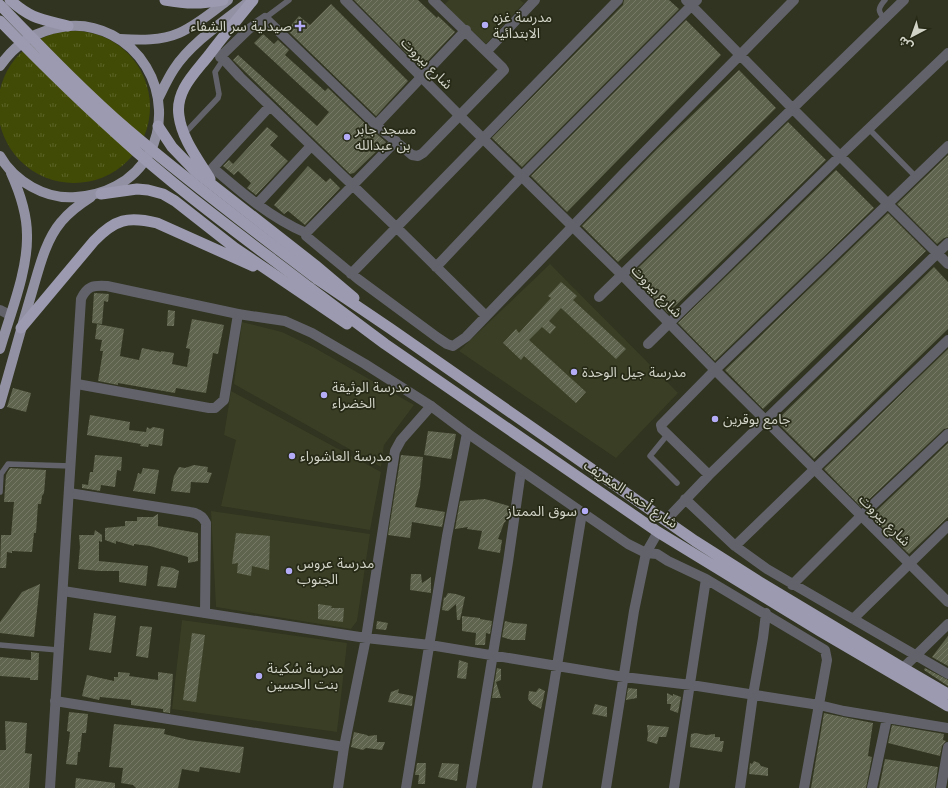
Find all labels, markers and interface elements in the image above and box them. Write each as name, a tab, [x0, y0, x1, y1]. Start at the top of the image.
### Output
place label: مدرسة غزه الابتدائية	[493, 7, 552, 43]
place label: صيدلية سر الشفاء	[190, 16, 292, 36]
north arrow	[892, 16, 932, 56]
marker: مدرسة غزه الابتدائية	[480, 20, 490, 30]
marker: صيدلية سر الشفاء	[295, 21, 305, 31]
street label: شارع بيروت	[396, 33, 457, 94]
text: ش	[895, 33, 916, 55]
place label: مسجد جابر بن عبدالله	[354, 119, 416, 155]
marker: مسجد جابر بن عبدالله	[342, 132, 352, 142]
street label: شارع بيروت	[626, 260, 687, 322]
place label: مدرسة جيل الوحدة	[582, 362, 686, 382]
marker: مدرسة جيل الوحدة	[569, 367, 579, 377]
place label: مدرسة الوثيقة الخضراء	[332, 377, 410, 413]
marker: مدرسة الوثيقة الخضراء	[319, 390, 329, 400]
place label: جامع بوقرين	[723, 409, 790, 430]
marker: جامع بوقرين	[710, 414, 720, 424]
place label: مدرسة العاشوراء	[300, 446, 391, 466]
marker: مدرسة العاشوراء	[287, 451, 297, 461]
street label: شارع أحمد المقريف	[579, 455, 682, 534]
street label: شارع بيروت	[854, 490, 915, 551]
place label: سوق الممتاز	[506, 501, 577, 521]
marker: سوق الممتاز	[580, 506, 590, 516]
place label: مدرسة عروس الجنوب	[297, 553, 374, 589]
marker: مدرسة عروس الجنوب	[284, 566, 294, 576]
place label: مدرسة سُكينة بنت الحسين	[267, 658, 343, 694]
marker: مدرسة سُكينة بنت الحسين	[254, 671, 264, 681]

